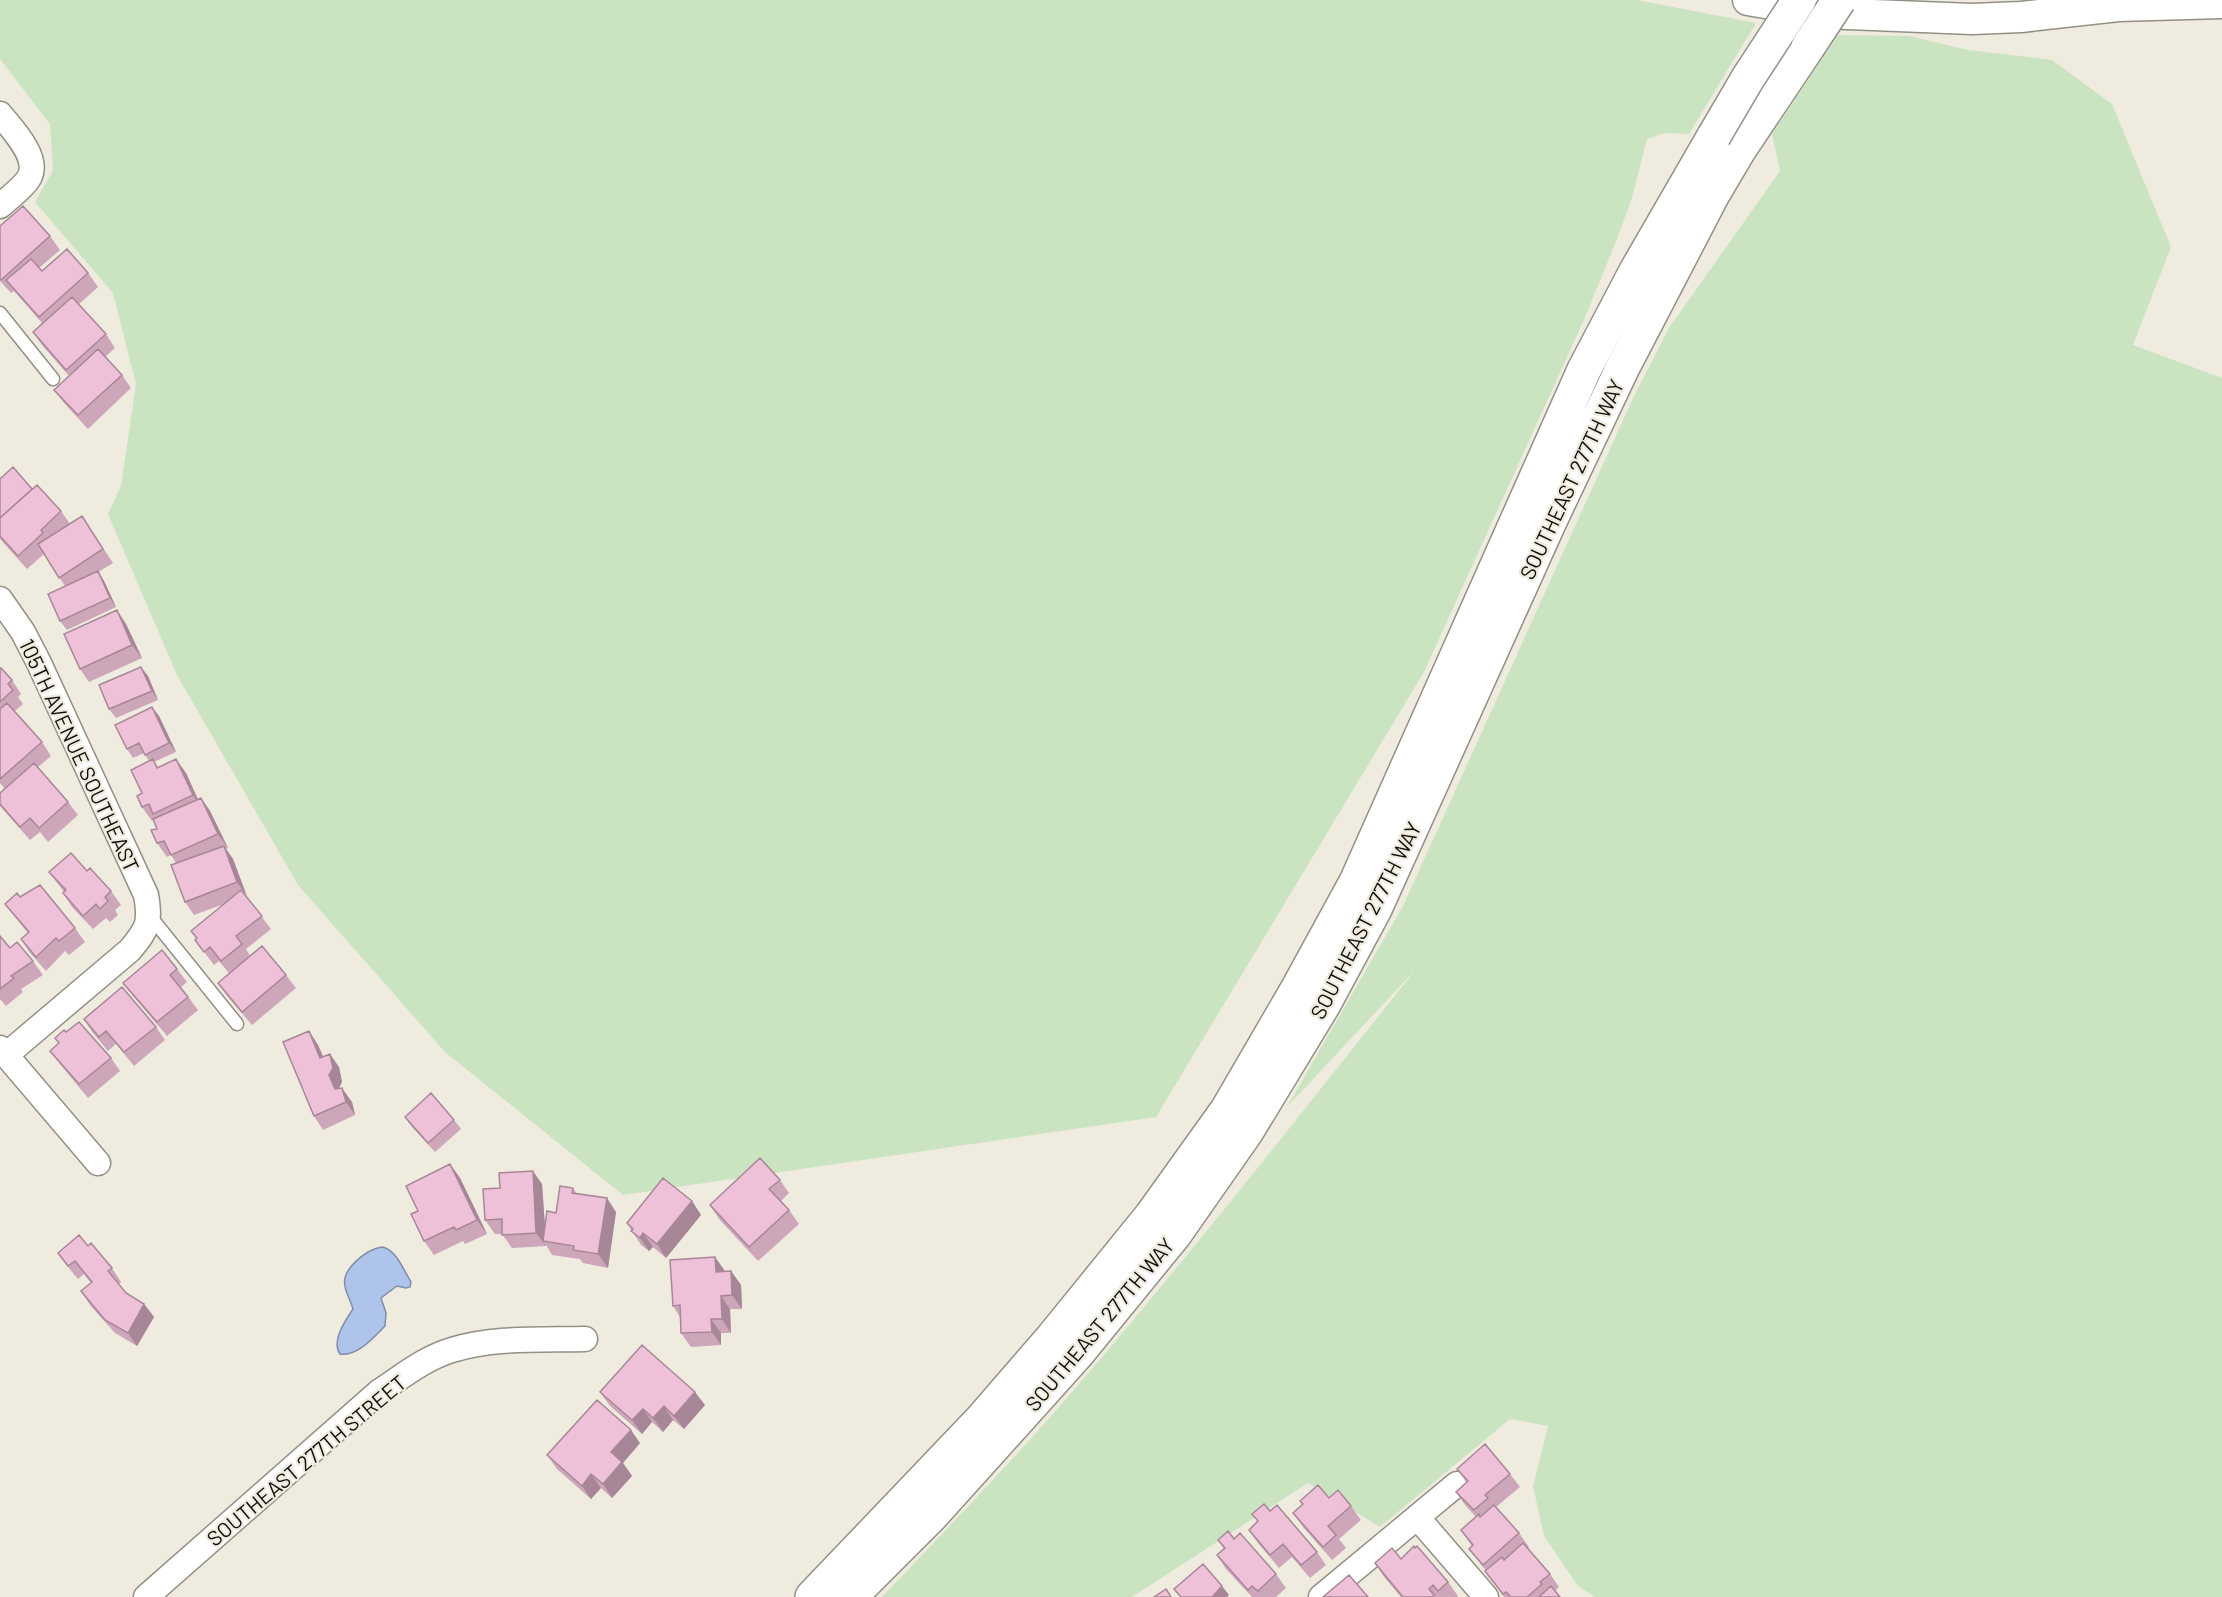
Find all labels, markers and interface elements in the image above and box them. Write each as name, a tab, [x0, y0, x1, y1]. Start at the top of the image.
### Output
street label: SOUTHEAST 277TH WAY	[1514, 375, 1628, 583]
street label: 105TH AVENUE SOUTHEAST	[15, 635, 145, 876]
street label: SOUTHEAST 277TH WAY	[1304, 817, 1426, 1023]
street label: SOUTHEAST 277TH WAY	[1019, 1232, 1179, 1416]
street label: SOUTHEAST 277TH STREET	[201, 1369, 411, 1551]

